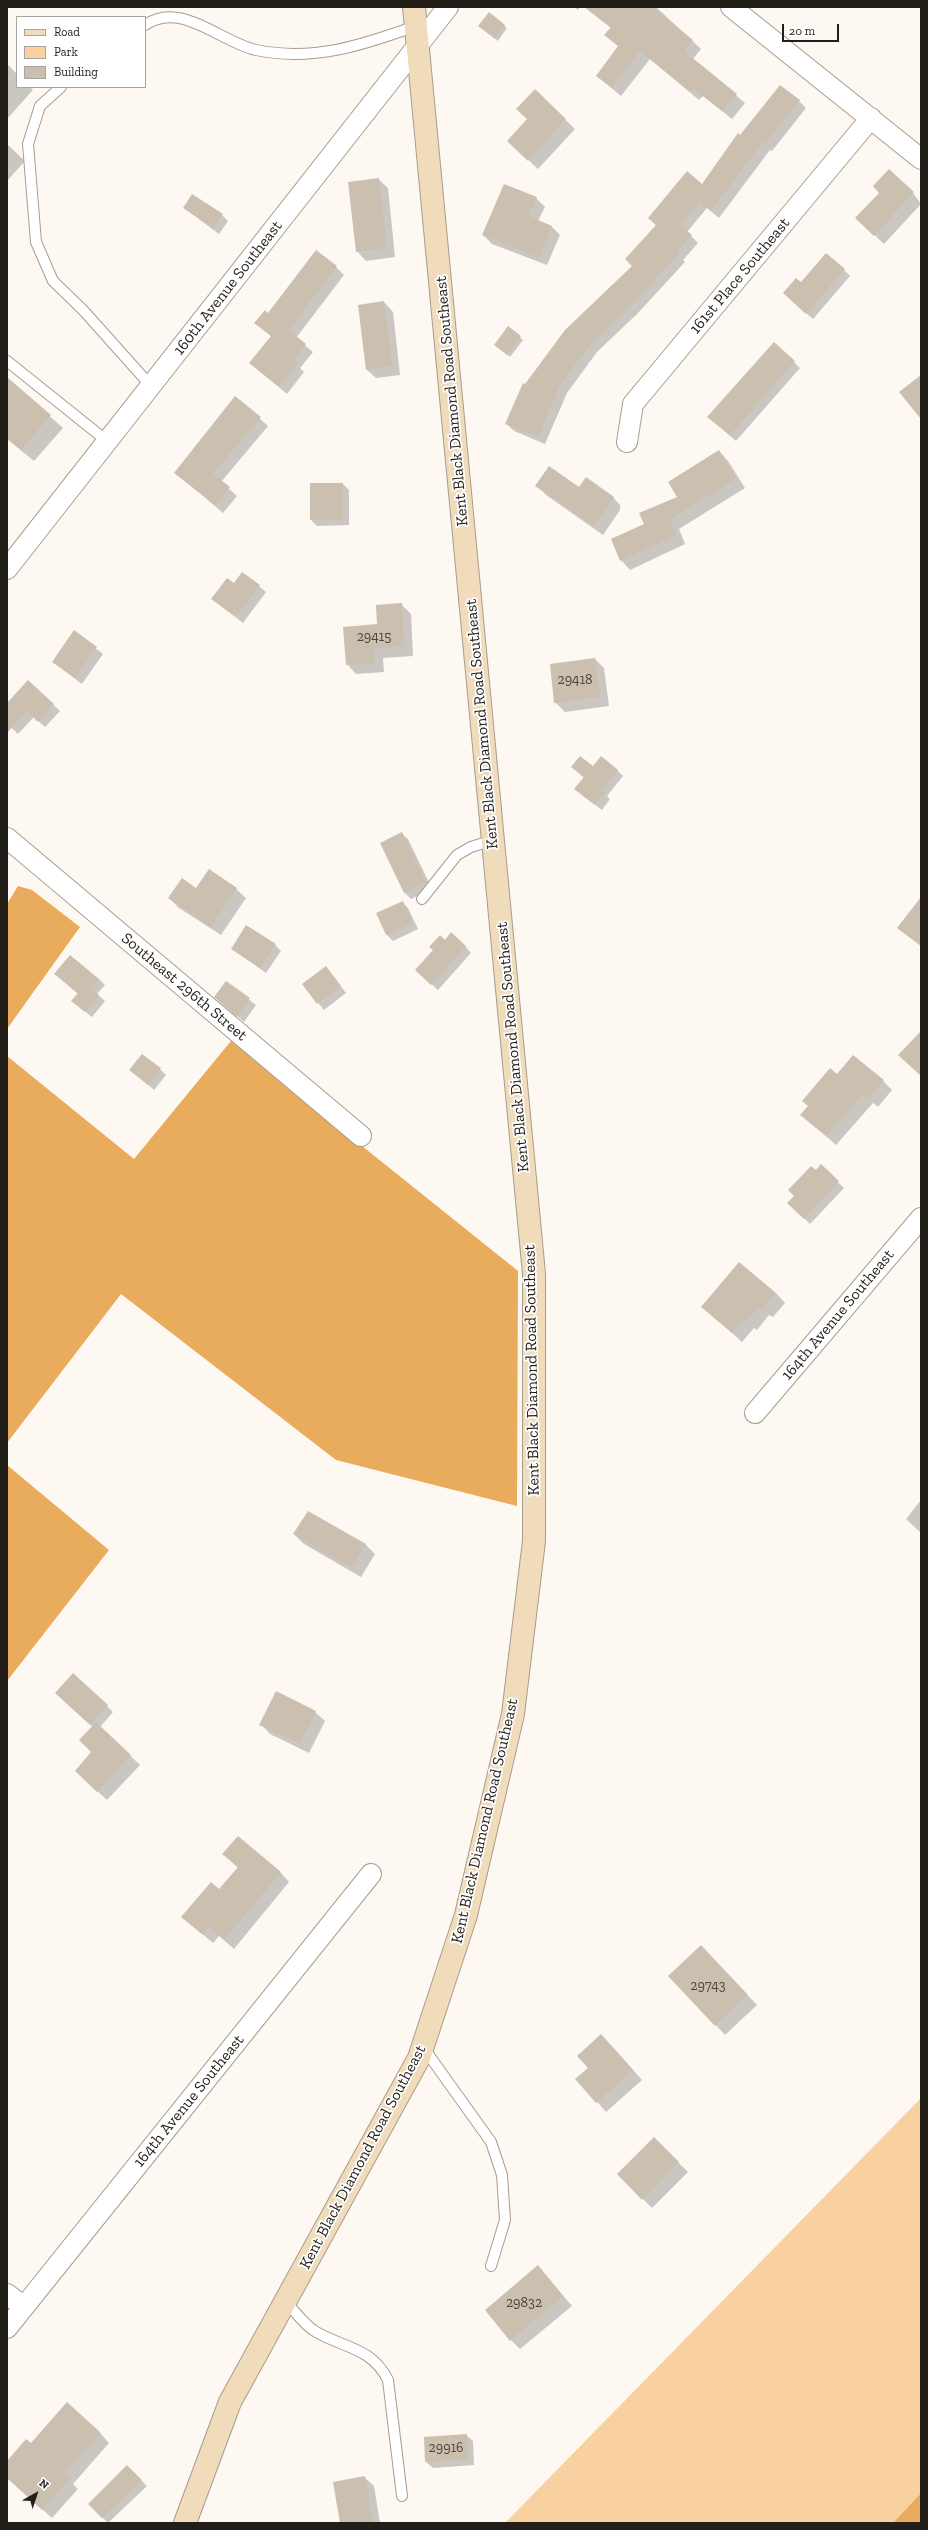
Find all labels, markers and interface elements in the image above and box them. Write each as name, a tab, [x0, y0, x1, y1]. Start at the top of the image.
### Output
legend	[16, 16, 146, 88]
scale bar	[784, 16, 841, 42]
text: 20 m	[789, 24, 815, 38]
text: Road	[54, 25, 80, 39]
text: Park	[54, 45, 78, 59]
text: Building	[54, 65, 98, 79]
street label: 161st Place Southeast	[686, 214, 794, 338]
street label: 160th Avenue Southeast	[169, 217, 287, 359]
street label: Kent Black Diamond Road Southeast	[431, 275, 473, 527]
street label: Kent Black Diamond Road Southeast	[461, 598, 503, 850]
house number: 29415	[357, 629, 391, 645]
house number: 29418	[557, 672, 593, 688]
street label: Kent Black Diamond Road Southeast	[492, 921, 534, 1173]
street label: Southeast 296th Street	[117, 929, 251, 1045]
street label: Kent Black Diamond Road Southeast	[520, 1244, 544, 1496]
street label: 164th Avenue Southeast	[778, 1246, 898, 1384]
street label: Kent Black Diamond Road Southeast	[447, 1697, 523, 1945]
house number: 29743	[690, 1978, 726, 1994]
street label: 164th Avenue Southeast	[130, 2031, 248, 2171]
street label: Kent Black Diamond Road Southeast	[296, 2042, 430, 2272]
house number: 29832	[506, 2295, 542, 2311]
house number: 29916	[429, 2440, 463, 2456]
north arrow	[16, 2474, 56, 2514]
text: N	[37, 2477, 51, 2492]

